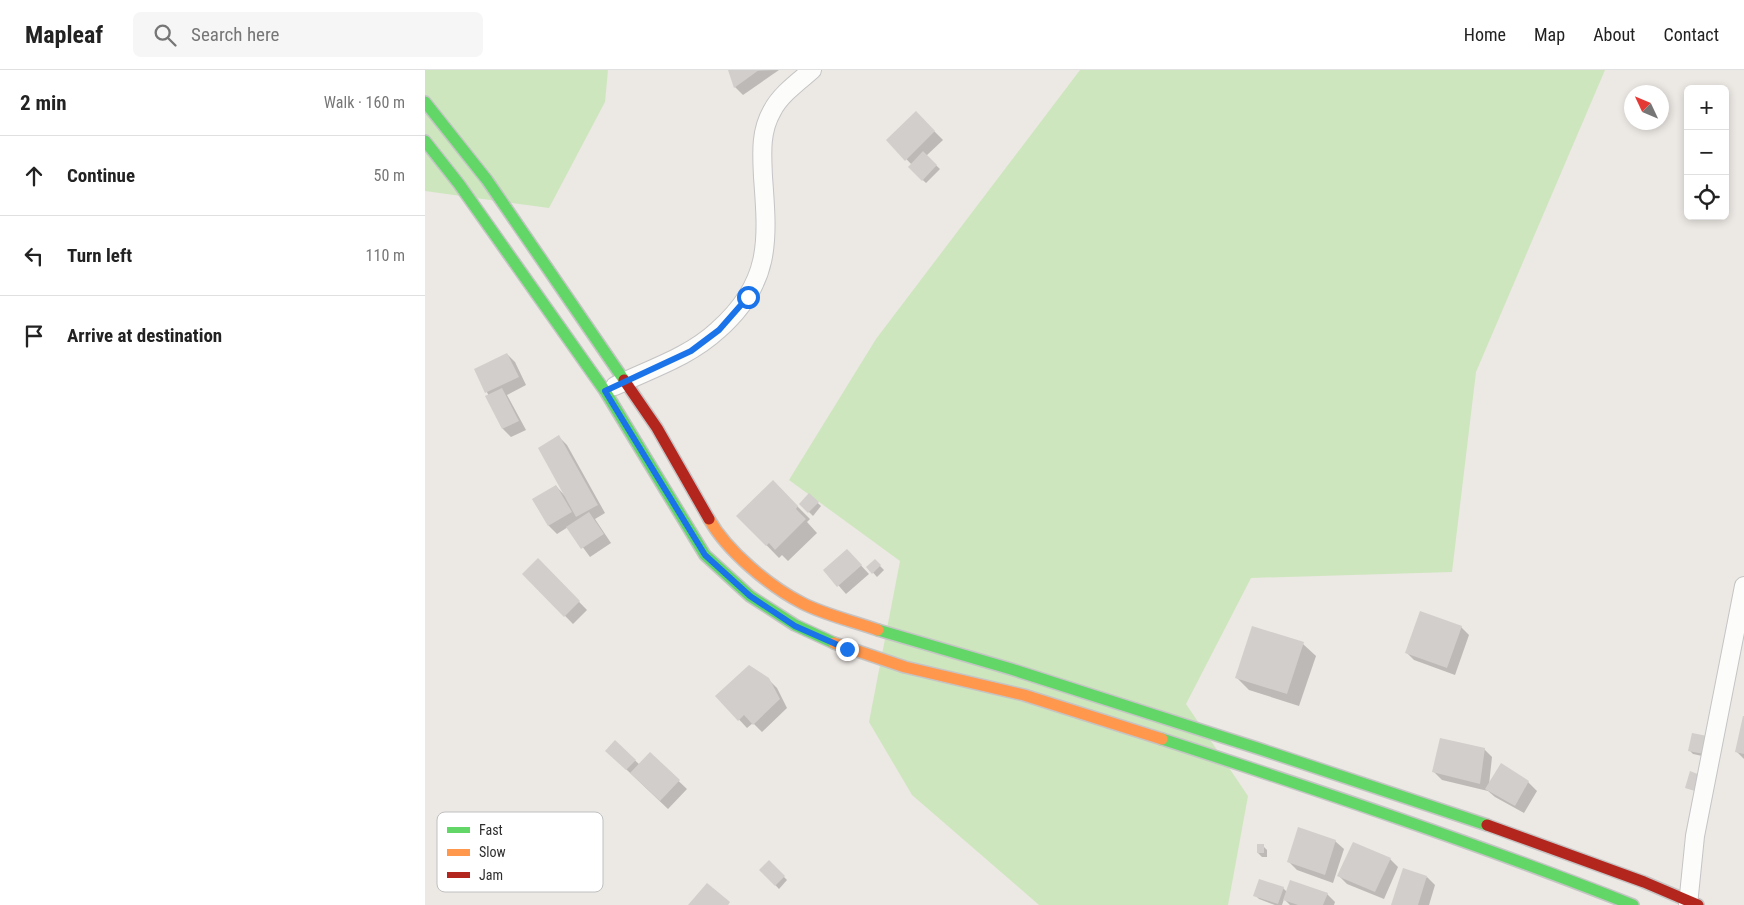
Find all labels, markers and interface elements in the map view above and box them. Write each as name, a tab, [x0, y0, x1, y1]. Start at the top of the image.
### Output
search box	[133, 12, 483, 57]
text: Mapleaf	[25, 21, 103, 49]
icon: search	[151, 21, 179, 49]
text: Search here	[191, 23, 279, 46]
text: Home	[1464, 24, 1506, 45]
text: Map	[1534, 24, 1565, 45]
text: About	[1593, 24, 1635, 45]
text: Contact	[1663, 24, 1719, 45]
north arrow	[1624, 85, 1669, 130]
map controls	[1684, 85, 1729, 220]
button: +	[1684, 85, 1729, 130]
text: 2 min	[20, 91, 67, 115]
text: Walk · 160 m	[324, 93, 405, 112]
button: −	[1684, 130, 1729, 175]
icon: ahead	[20, 162, 48, 190]
text: Continue	[67, 164, 135, 187]
text: 50 m	[373, 166, 405, 185]
button: locate	[1684, 175, 1729, 220]
icon: left	[20, 242, 48, 270]
text: Turn left	[67, 244, 132, 267]
text: 110 m	[366, 246, 405, 265]
route start	[737, 286, 760, 309]
icon: arrive	[20, 322, 48, 350]
text: Arrive at destination	[67, 324, 222, 347]
route end	[836, 638, 859, 661]
legend	[437, 812, 603, 892]
text: Fast	[479, 822, 503, 838]
text: Slow	[479, 844, 506, 860]
text: Jam	[479, 867, 503, 883]

